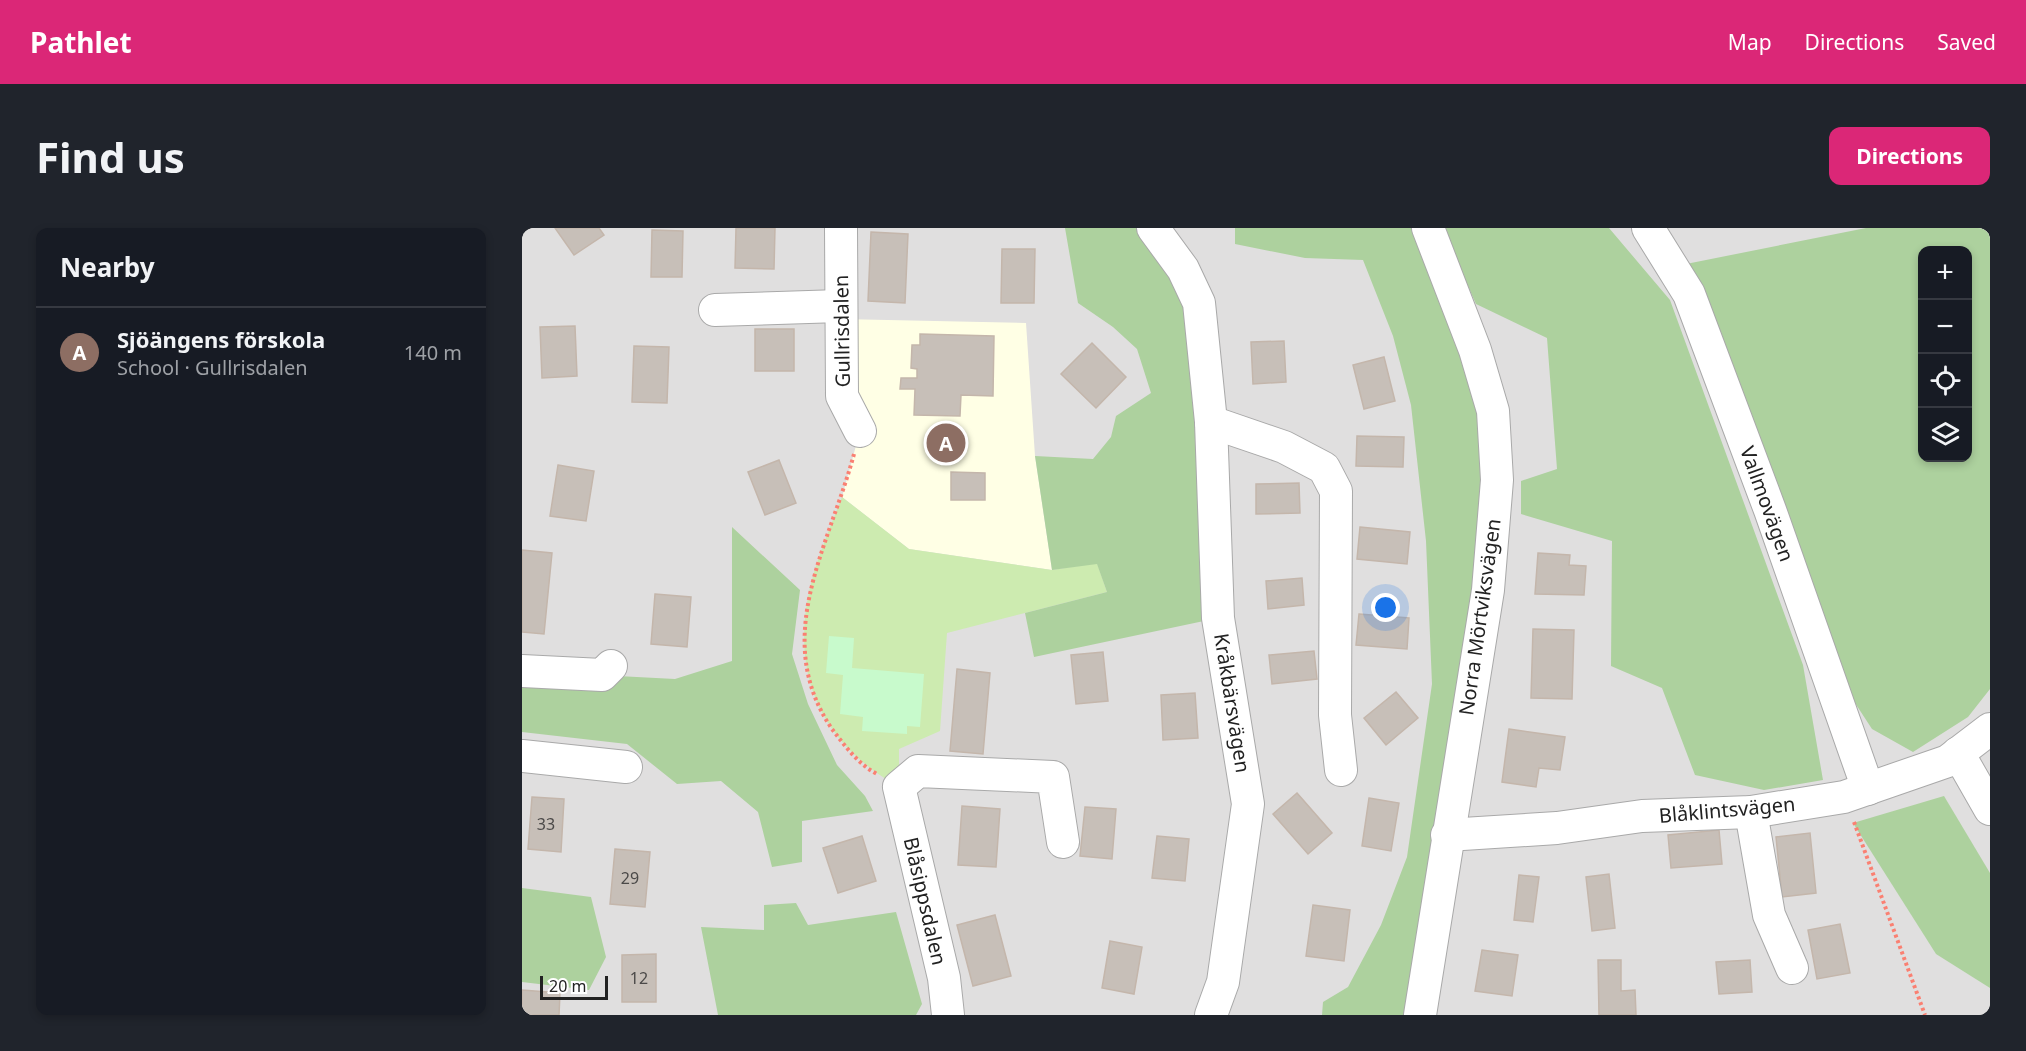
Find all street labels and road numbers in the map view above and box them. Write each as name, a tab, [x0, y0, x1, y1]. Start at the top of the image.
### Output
street label: Gullrisdalen	[827, 275, 856, 388]
street label: Vallmovägen	[1734, 442, 1801, 565]
street label: Norra Mörtviksvägen	[1452, 517, 1507, 717]
street label: Kråkbärsvägen	[1208, 631, 1257, 775]
street label: Blåklintsvägen	[1658, 790, 1796, 829]
street label: Blåsippsdalen	[898, 834, 953, 968]

